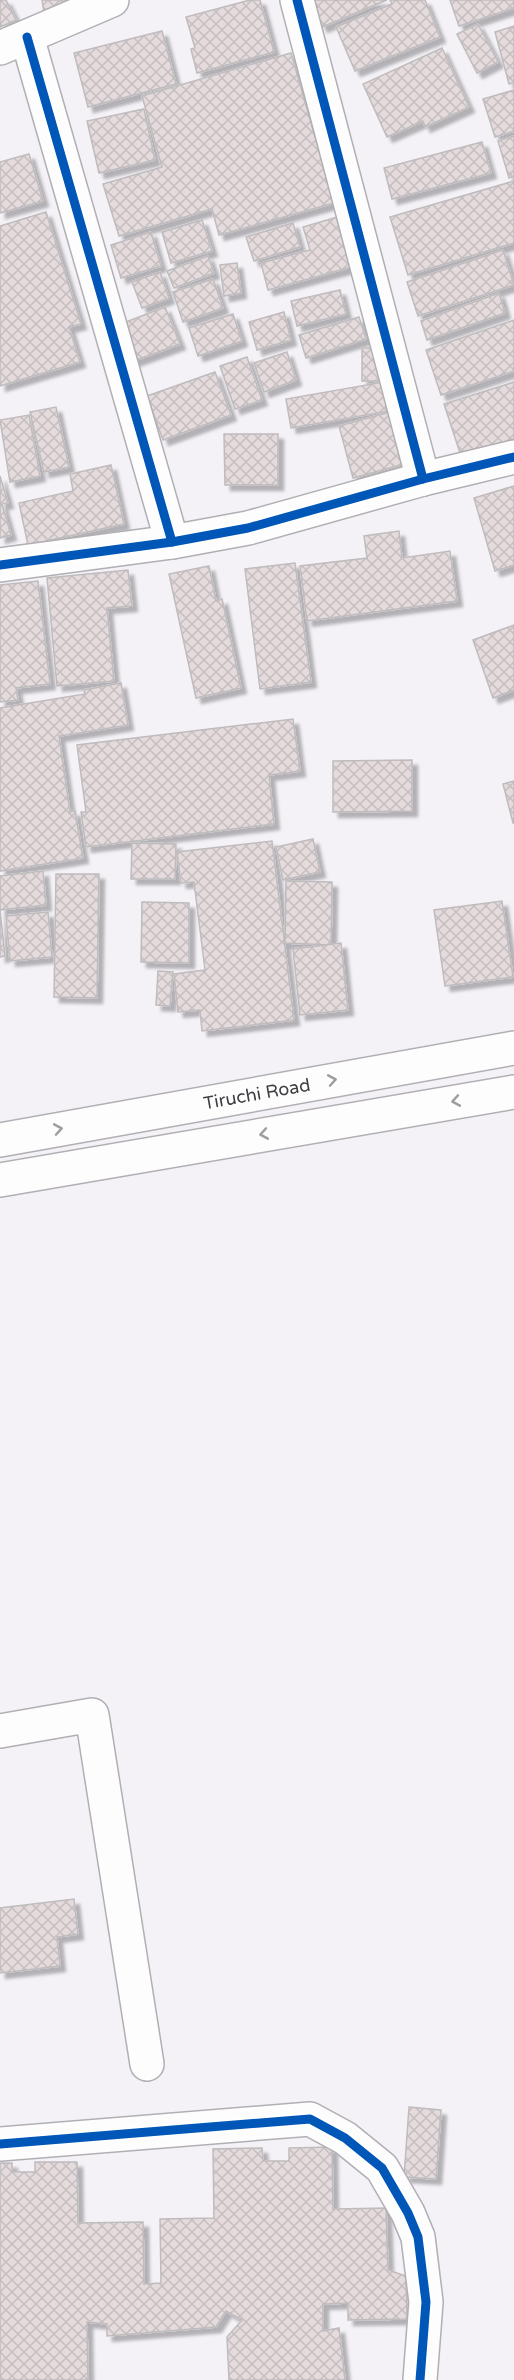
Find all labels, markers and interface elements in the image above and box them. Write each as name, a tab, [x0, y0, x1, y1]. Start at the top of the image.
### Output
street label: Tiruchi Road	[202, 1074, 312, 1114]
one-way arrow	[327, 1074, 337, 1087]
one-way arrow	[452, 1095, 461, 1107]
one-way arrow	[52, 1123, 62, 1136]
one-way arrow	[259, 1128, 269, 1140]

